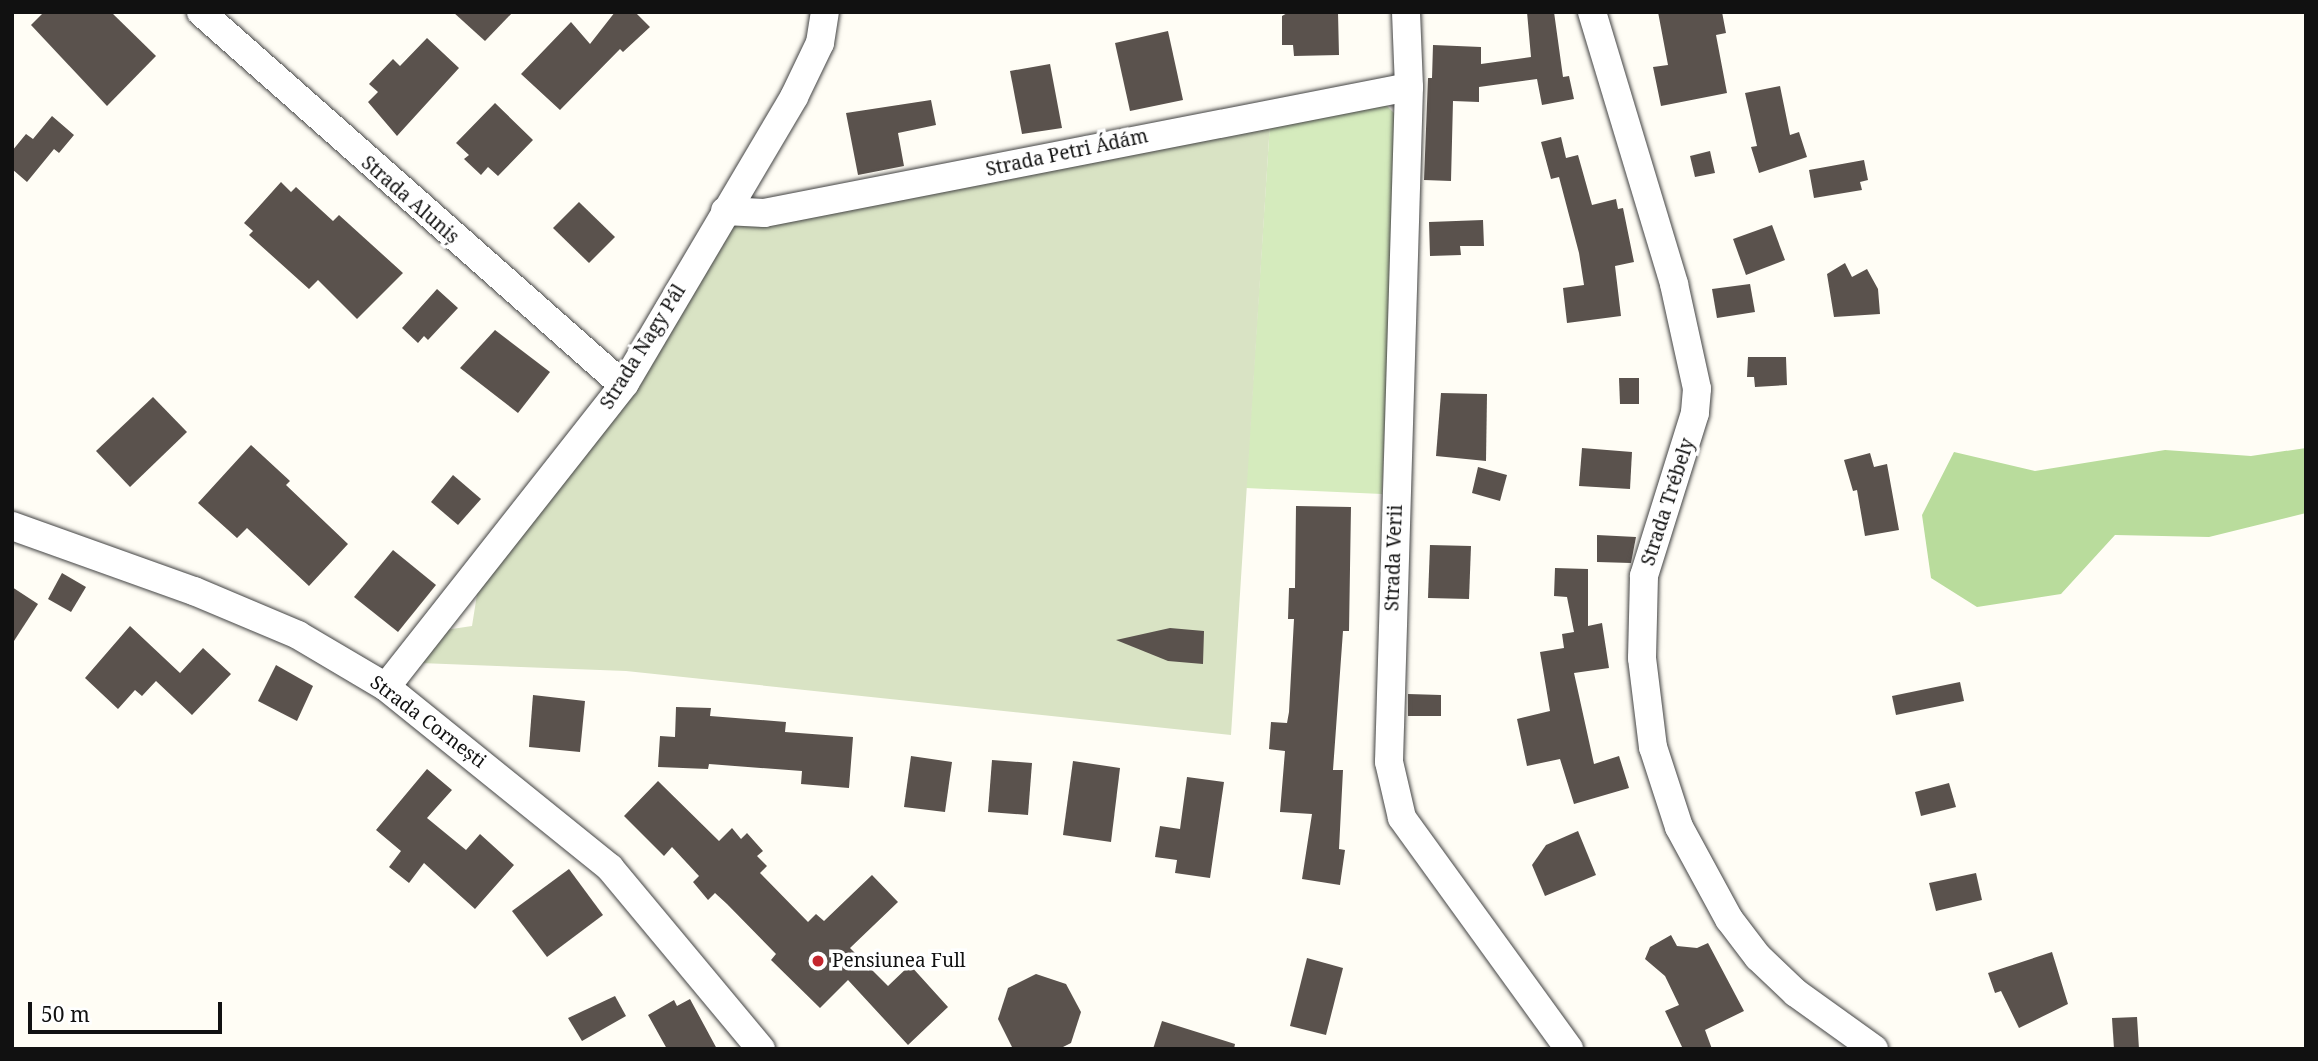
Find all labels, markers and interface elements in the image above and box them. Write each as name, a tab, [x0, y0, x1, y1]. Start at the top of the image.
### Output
street label: Strada Petri Ádám	[984, 125, 1150, 181]
street label: Strada Aluniș	[357, 151, 463, 249]
street label: Strada Nagy Pál	[596, 280, 690, 414]
street label: Strada Trébely	[1637, 435, 1699, 569]
street label: Strada Verii	[1381, 504, 1407, 612]
street label: Strada Cornești	[366, 671, 490, 773]
place label: Pensiunea Full	[832, 950, 966, 972]
marker: Pensiunea Full	[810, 953, 826, 969]
scale bar	[32, 988, 226, 1032]
text: 50 m	[41, 1000, 90, 1028]

